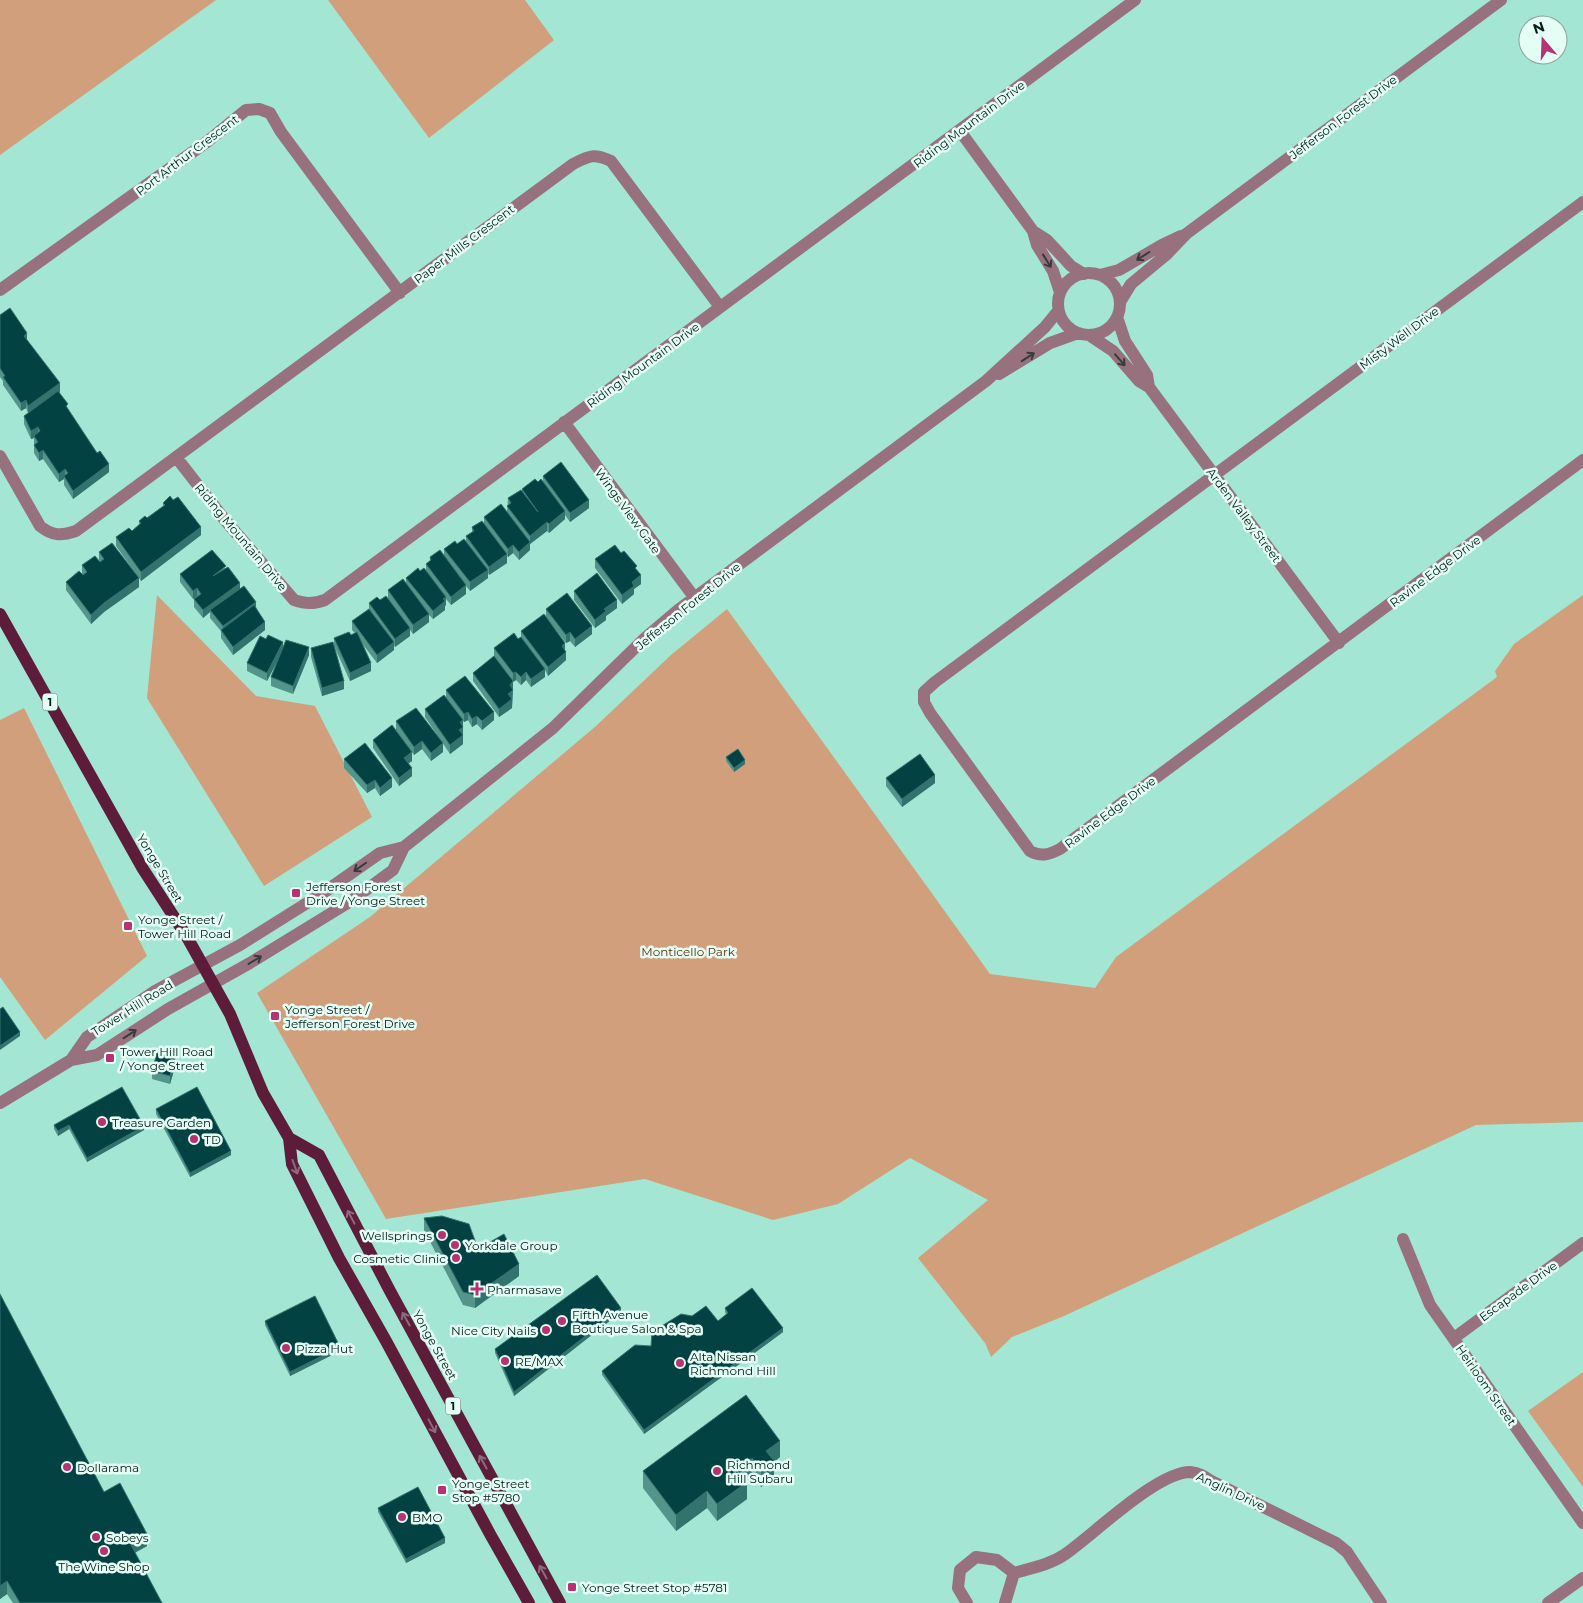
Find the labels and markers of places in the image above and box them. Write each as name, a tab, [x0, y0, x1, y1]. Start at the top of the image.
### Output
place label: Jefferson Forest Drive / Yonge Street	[305, 879, 425, 908]
marker: Jefferson Forest Drive / Yonge Street	[290, 887, 302, 899]
place label: Yonge Street / Tower Hill Road	[138, 912, 231, 941]
marker: Yonge Street / Tower Hill Road	[122, 920, 134, 932]
place label: Yonge Street / Jefferson Forest Drive	[284, 1002, 415, 1031]
marker: Yonge Street / Jefferson Forest Drive	[269, 1010, 281, 1022]
place label: Tower Hill Road / Yonge Street	[119, 1044, 213, 1073]
marker: Tower Hill Road / Yonge Street	[104, 1052, 116, 1064]
place label: Treasure Garden	[112, 1115, 211, 1130]
marker: Treasure Garden	[96, 1116, 108, 1128]
place label: TD	[204, 1132, 221, 1147]
marker: TD	[188, 1133, 200, 1145]
place label: Wellsprings	[361, 1228, 432, 1243]
marker: Wellsprings	[436, 1229, 448, 1241]
place label: Yorkdale Group	[465, 1238, 558, 1253]
marker: Yorkdale Group	[449, 1239, 461, 1251]
place label: Cosmetic Clinic	[353, 1251, 446, 1266]
marker: Cosmetic Clinic	[450, 1252, 462, 1264]
place label: Pharmasave	[487, 1282, 562, 1297]
marker: Pharmasave	[471, 1283, 483, 1295]
place label: Fifth Avenue Boutique Salon & Spa	[572, 1307, 702, 1336]
marker: Fifth Avenue Boutique Salon & Spa	[556, 1315, 568, 1327]
place label: Nice City Nails	[451, 1323, 536, 1338]
marker: Nice City Nails	[540, 1324, 552, 1336]
place label: Pizza Hut	[296, 1341, 353, 1356]
marker: Pizza Hut	[280, 1342, 292, 1354]
place label: Alta Nissan Richmond Hill	[690, 1349, 776, 1378]
place label: RE/MAX	[515, 1354, 563, 1369]
marker: RE/MAX	[499, 1355, 511, 1367]
marker: Alta Nissan Richmond Hill	[674, 1357, 686, 1369]
place label: Richmond Hill Subaru	[727, 1457, 793, 1486]
place label: Dollarama	[77, 1460, 139, 1475]
marker: Dollarama	[61, 1461, 73, 1473]
marker: Richmond Hill Subaru	[711, 1465, 723, 1477]
place label: Yonge Street Stop #5780	[452, 1476, 530, 1505]
marker: Yonge Street Stop #5780	[436, 1484, 448, 1496]
place label: BMO	[412, 1510, 443, 1525]
marker: BMO	[396, 1511, 408, 1523]
place label: Sobeys	[106, 1530, 149, 1545]
marker: Sobeys	[90, 1531, 102, 1543]
marker: The Wine Shop	[98, 1545, 110, 1557]
place label: The Wine Shop	[58, 1559, 150, 1574]
place label: Yonge Street Stop #5781	[582, 1580, 727, 1595]
marker: Yonge Street Stop #5781	[566, 1581, 578, 1593]

